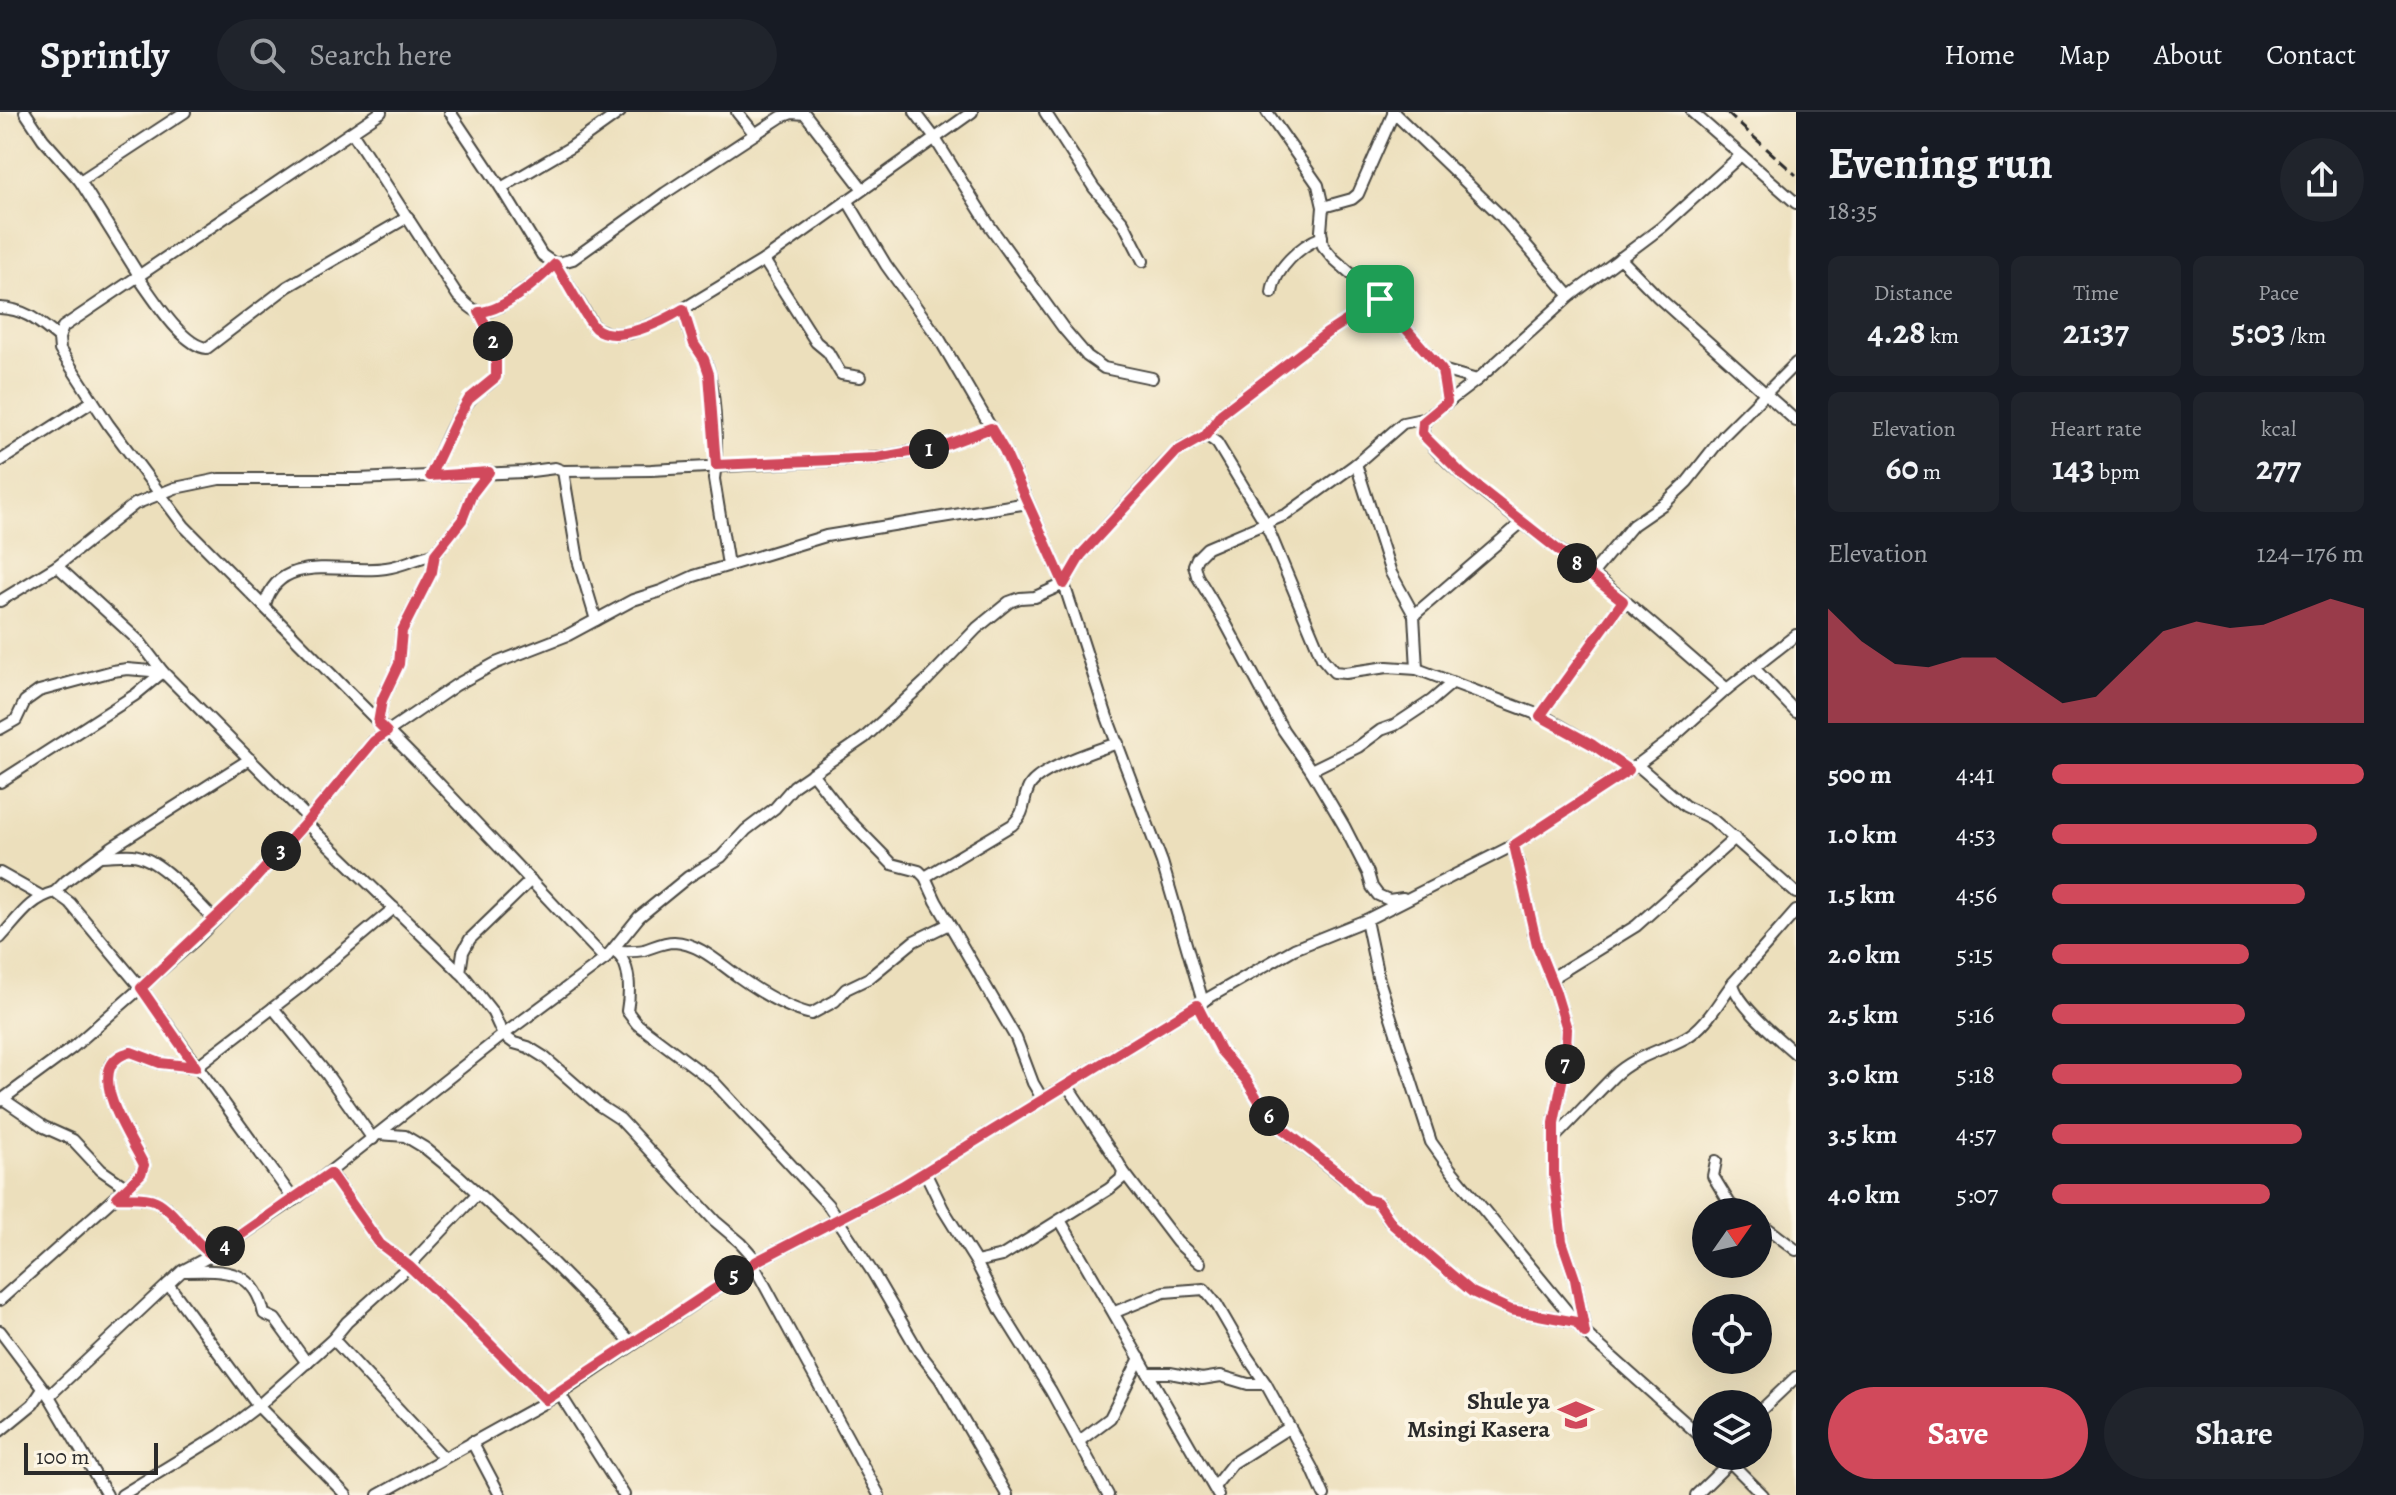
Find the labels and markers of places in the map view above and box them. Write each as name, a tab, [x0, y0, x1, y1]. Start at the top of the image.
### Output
pin	[1346, 265, 1414, 333]
pin: 2	[473, 321, 513, 361]
pin: 1	[909, 429, 949, 469]
pin: 8	[1557, 543, 1597, 583]
pin: 3	[261, 831, 301, 871]
pin: 7	[1545, 1044, 1585, 1084]
pin: 6	[1249, 1096, 1289, 1136]
pin: 4	[205, 1226, 245, 1266]
pin: 5	[714, 1255, 754, 1295]
place label: Shule ya Msingi Kasera	[1407, 1385, 1550, 1445]
school or university icon: Shule ya Msingi Kasera	[1557, 1396, 1595, 1434]

